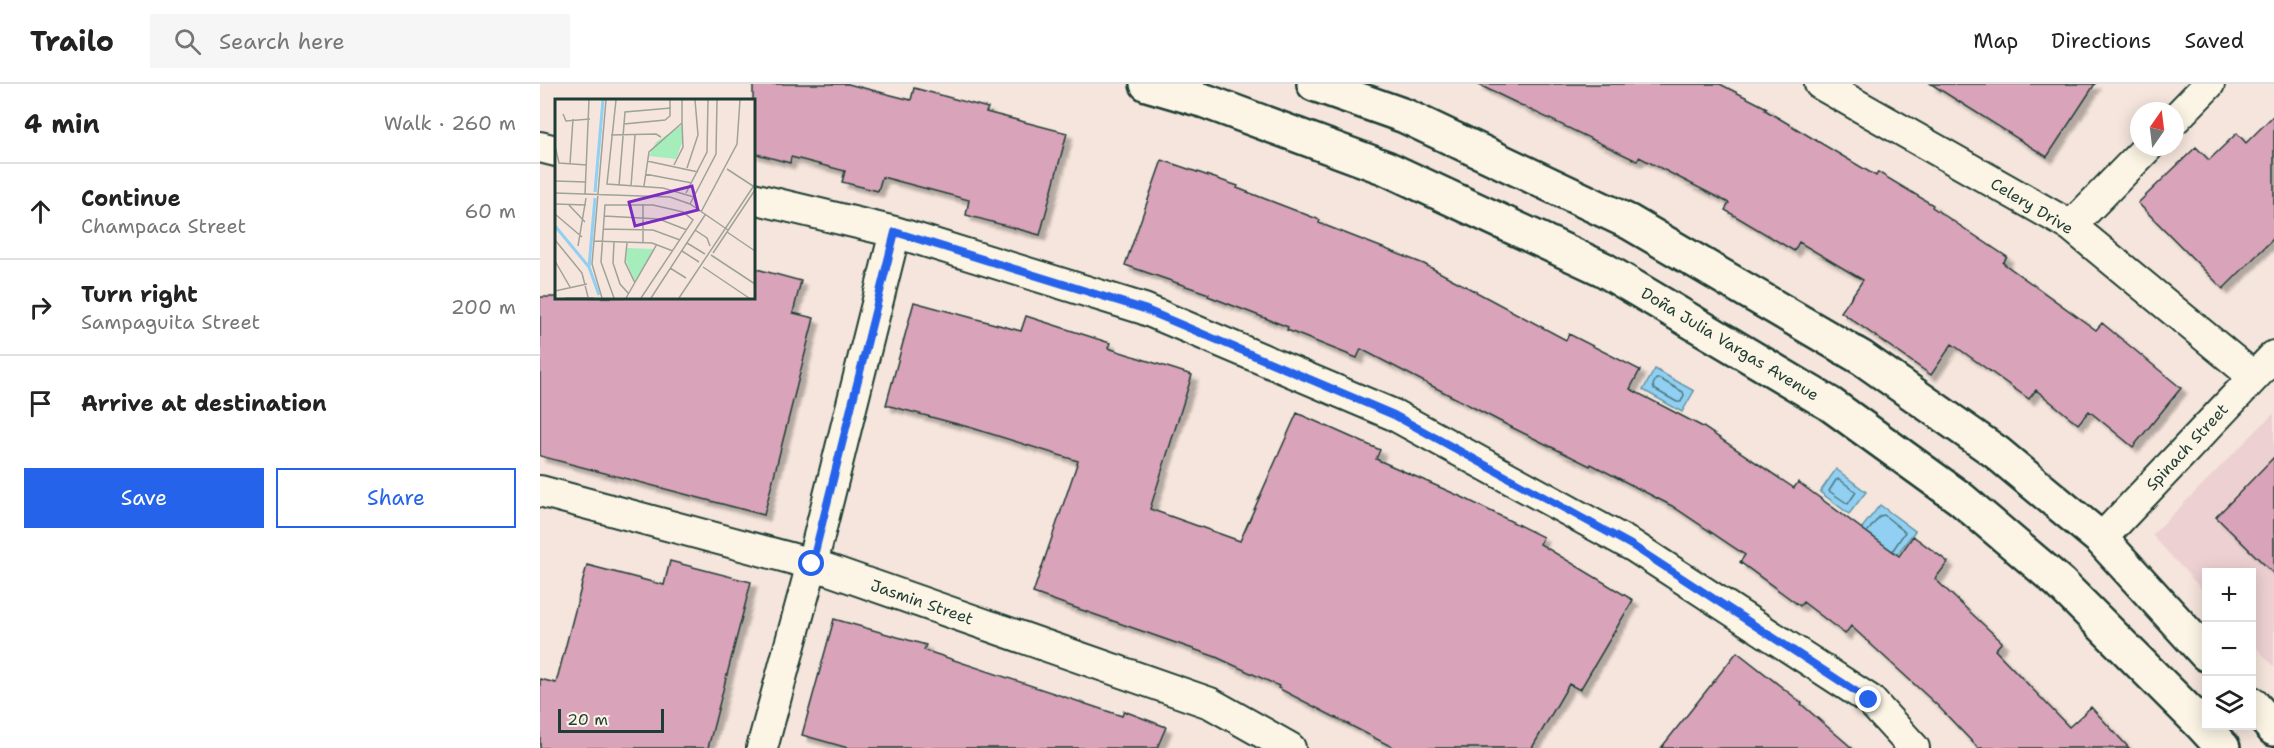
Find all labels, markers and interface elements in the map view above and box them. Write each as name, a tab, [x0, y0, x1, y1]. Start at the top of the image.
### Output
search box	[150, 14, 570, 68]
text: Trailo	[30, 22, 114, 60]
icon: search	[171, 25, 204, 58]
text: Search here	[219, 27, 345, 56]
text: Map	[1973, 27, 2018, 55]
text: Directions	[2051, 27, 2151, 55]
text: Saved	[2184, 27, 2244, 55]
inset map	[555, 99, 754, 298]
north arrow	[2130, 102, 2184, 156]
text: 4 min	[24, 106, 100, 141]
text: Walk · 260 m	[384, 110, 516, 136]
street label: Celery Drive	[1987, 173, 2077, 239]
text: Continue	[81, 184, 181, 213]
icon: ahead	[24, 195, 57, 228]
text: 60 m	[464, 198, 516, 224]
text: Champaca Street	[81, 213, 246, 239]
text: Turn right	[81, 280, 198, 309]
street label: Doña Julia Vargas Avenue	[1637, 282, 1823, 406]
icon: right	[24, 291, 57, 324]
text: 200 m	[451, 294, 516, 320]
text: Sampaguita Street	[81, 309, 260, 335]
icon: arrive	[24, 387, 57, 420]
text: Arrive at destination	[81, 389, 327, 418]
street label: Spinach Street	[2141, 399, 2233, 495]
button: Save	[24, 468, 264, 528]
button: Share	[276, 468, 516, 528]
route start	[798, 550, 824, 576]
map controls	[2202, 568, 2256, 730]
button: +	[2202, 568, 2256, 622]
street label: Jasmin Street	[868, 575, 976, 629]
button: −	[2202, 622, 2256, 676]
button: layers	[2202, 676, 2256, 730]
route end	[1855, 686, 1881, 712]
scale bar	[558, 706, 664, 734]
text: 20 m	[567, 709, 608, 730]

